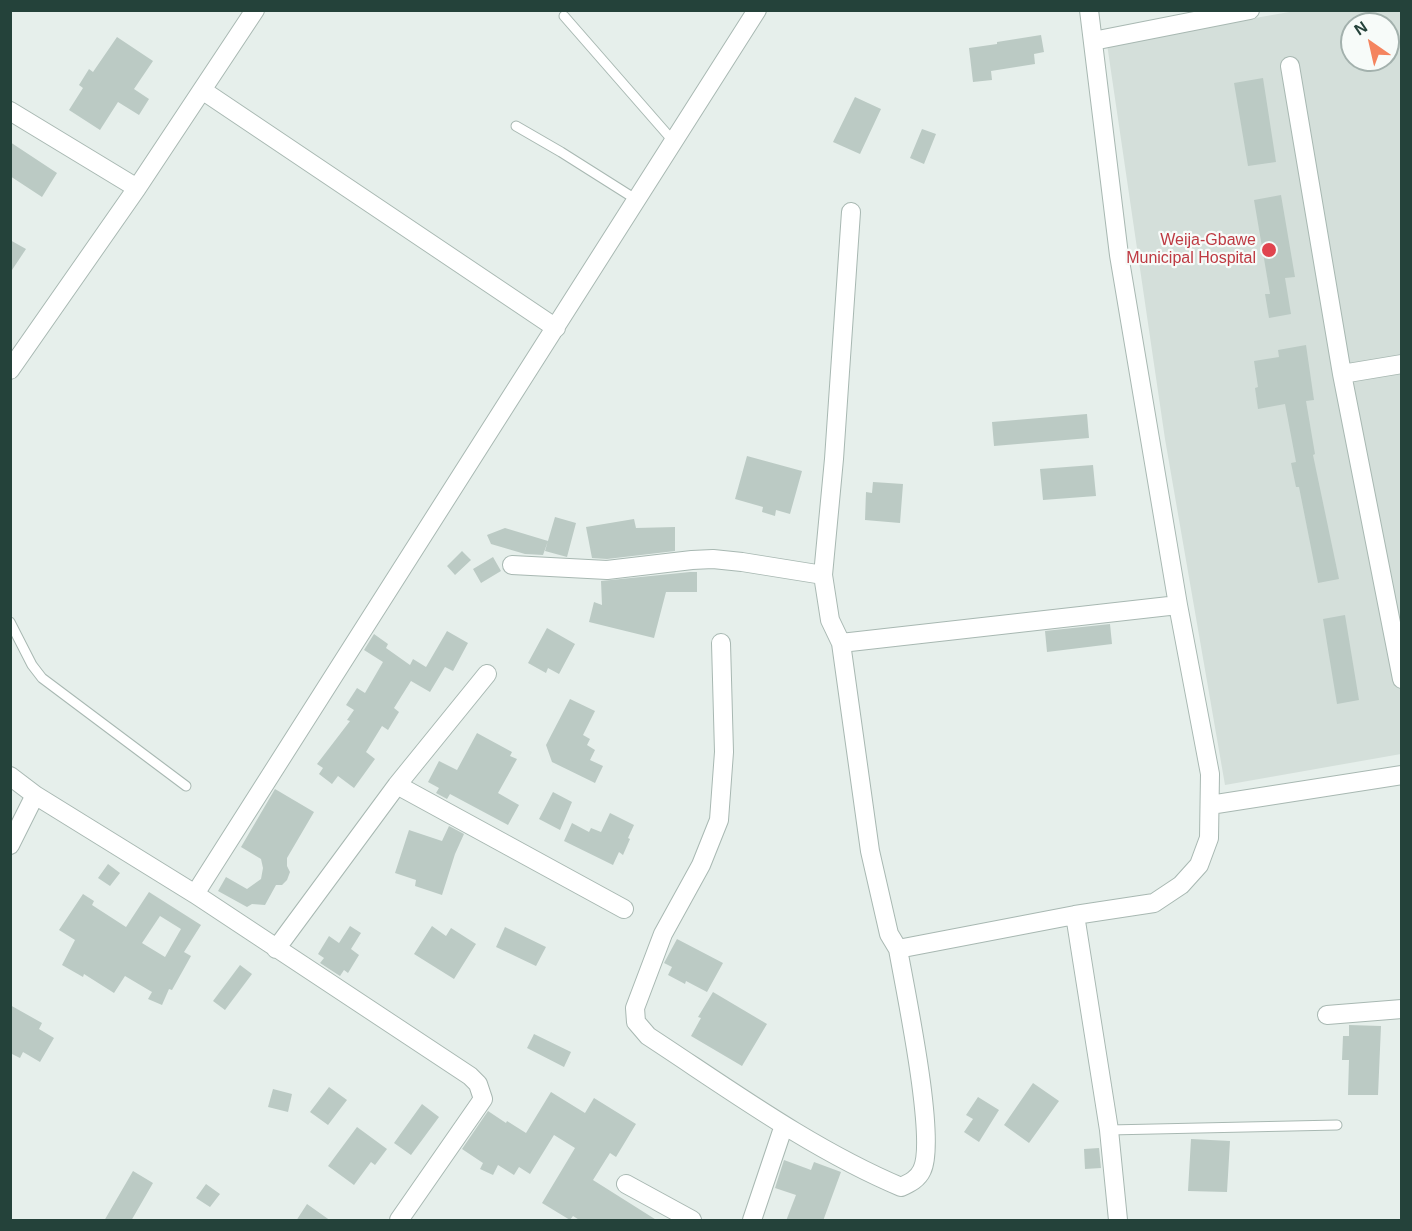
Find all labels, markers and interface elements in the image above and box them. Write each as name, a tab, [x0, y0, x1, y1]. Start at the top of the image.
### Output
north arrow	[1340, 12, 1400, 72]
text: N	[1351, 18, 1370, 39]
place label: Weija-Gbawe Municipal Hospital	[1126, 231, 1256, 269]
marker: Weija-Gbawe Municipal Hospital	[1260, 241, 1278, 259]

